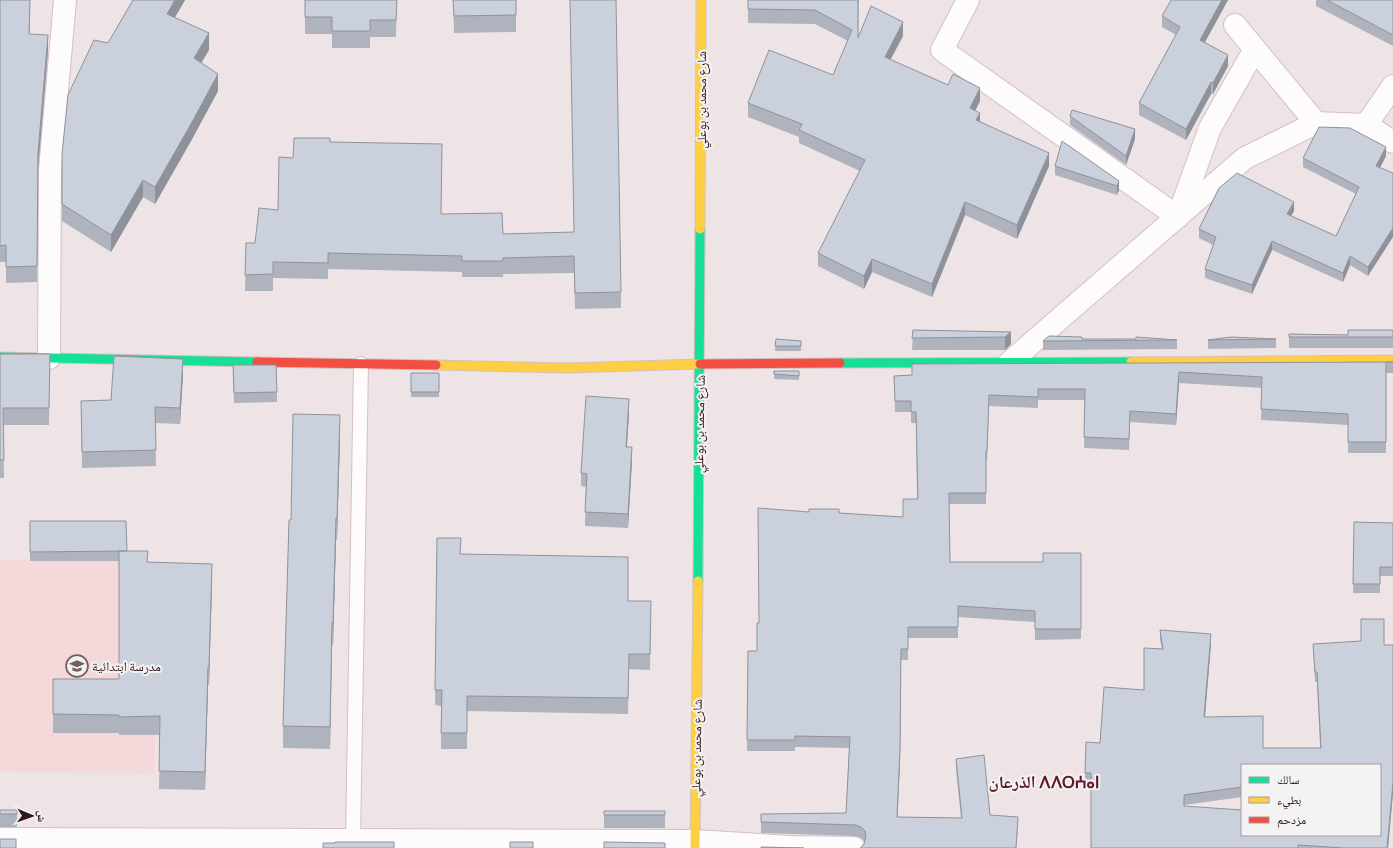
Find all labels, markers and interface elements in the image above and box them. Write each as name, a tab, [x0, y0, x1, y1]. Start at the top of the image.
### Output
street label: شارع محمد بن بوعلي	[693, 51, 712, 149]
street label: شارع محمد بن بوعلي	[690, 375, 711, 473]
school or university icon: مدرسة ابتدائية	[64, 653, 90, 679]
place label: مدرسة ابتدائية	[92, 658, 161, 675]
street label: شارع محمد بن بوعلي	[687, 699, 708, 797]
legend	[1241, 764, 1381, 836]
district label: الذرعان ⴷⴷⵔⵄⴰⵏ	[989, 771, 1099, 792]
text: سالك	[1277, 772, 1299, 786]
text: بطيء	[1277, 792, 1301, 810]
north arrow	[12, 796, 52, 836]
text: ش	[34, 810, 49, 823]
text: مزدحم	[1277, 812, 1306, 828]

